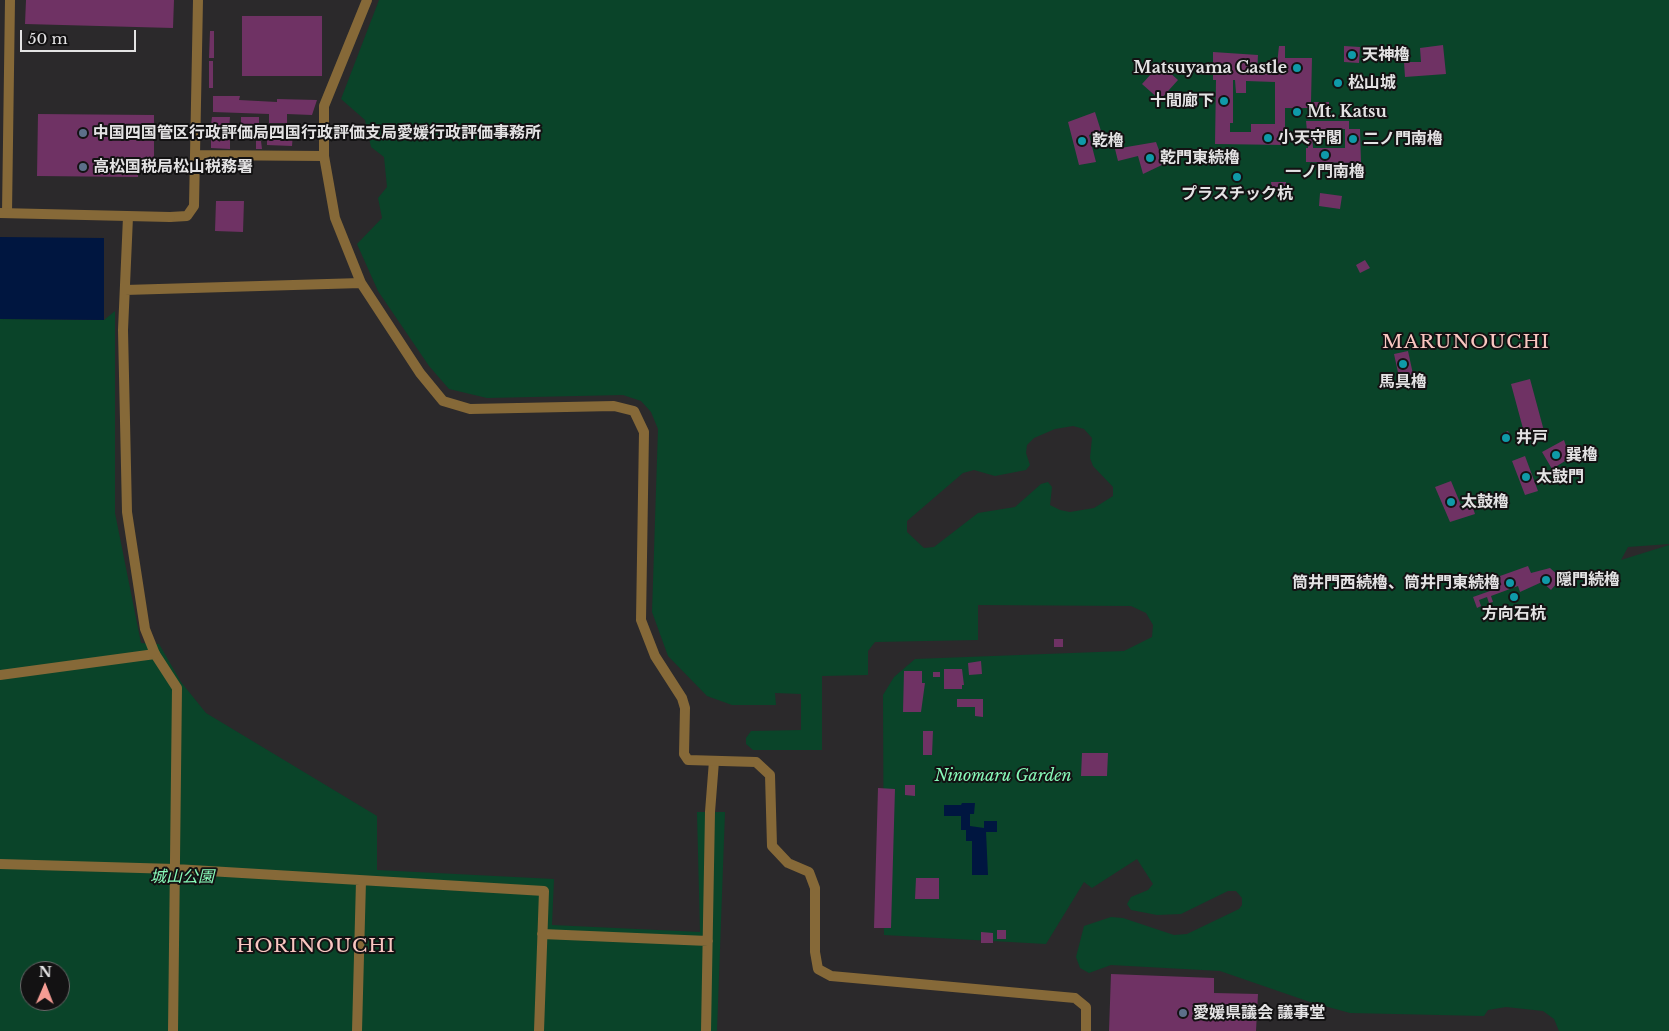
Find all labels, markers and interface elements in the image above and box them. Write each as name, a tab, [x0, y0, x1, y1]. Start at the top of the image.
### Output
scale bar	[22, 20, 139, 52]
text: 50 m	[28, 29, 68, 48]
place label: 天神櫓	[1362, 45, 1410, 65]
marker: 天神櫓	[1346, 49, 1358, 61]
place label: Matsuyama Castle	[1133, 58, 1287, 78]
marker: Matsuyama Castle	[1291, 62, 1303, 74]
place label: 松山城	[1348, 73, 1396, 93]
marker: 松山城	[1332, 77, 1344, 89]
place label: 十間廊下	[1150, 91, 1214, 111]
marker: 十間廊下	[1218, 95, 1230, 107]
place label: Mt. Katsu	[1307, 102, 1387, 122]
marker: Mt. Katsu	[1291, 106, 1303, 118]
place label: 中国四国管区行政評価局四国行政評価支局愛媛行政評価事務所	[93, 123, 541, 143]
marker: 中国四国管区行政評価局四国行政評価支局愛媛行政評価事務所	[77, 127, 89, 139]
place label: 小天守閣	[1278, 128, 1342, 148]
place label: 二ノ門南櫓	[1363, 129, 1443, 149]
place label: 乾櫓	[1092, 131, 1124, 151]
marker: 小天守閣	[1262, 132, 1274, 144]
marker: 二ノ門南櫓	[1347, 133, 1359, 145]
marker: 乾櫓	[1076, 135, 1088, 147]
place label: 乾門東続櫓	[1160, 148, 1240, 168]
marker: 一ノ門南櫓	[1319, 149, 1331, 161]
marker: 乾門東続櫓	[1144, 152, 1156, 164]
place label: 高松国税局松山税務署	[93, 157, 253, 177]
marker: 高松国税局松山税務署	[77, 161, 89, 173]
place label: 一ノ門南櫓	[1285, 162, 1365, 182]
marker: プラスチック杭	[1231, 171, 1243, 183]
place label: プラスチック杭	[1181, 184, 1293, 204]
district label: MARUNOUCHI	[1381, 332, 1551, 354]
marker: 馬具櫓	[1397, 358, 1409, 370]
place label: 馬具櫓	[1379, 372, 1427, 392]
place label: 井戸	[1516, 428, 1548, 448]
marker: 井戸	[1500, 432, 1512, 444]
place label: 巽櫓	[1566, 445, 1598, 465]
marker: 巽櫓	[1550, 449, 1562, 461]
place label: 太鼓門	[1536, 467, 1584, 487]
marker: 太鼓門	[1520, 471, 1532, 483]
place label: 太鼓櫓	[1461, 492, 1509, 512]
marker: 太鼓櫓	[1445, 496, 1457, 508]
place label: 隠門続櫓	[1556, 570, 1620, 590]
place label: 筒井門西続櫓、筒井門東続櫓	[1292, 573, 1500, 593]
marker: 隠門続櫓	[1540, 574, 1552, 586]
marker: 筒井門西続櫓、筒井門東続櫓	[1504, 577, 1516, 589]
marker: 方向石杭	[1508, 591, 1520, 603]
place label: 方向石杭	[1482, 604, 1546, 624]
park label: Ninomaru Garden	[934, 766, 1072, 786]
park label: 城山公園	[150, 867, 214, 887]
district label: HORINOUCHI	[235, 936, 397, 958]
north arrow	[20, 961, 70, 1011]
text: N	[38, 963, 52, 981]
place label: 愛媛県議会 議事堂	[1193, 1003, 1325, 1023]
marker: 愛媛県議会 議事堂	[1177, 1007, 1189, 1019]

